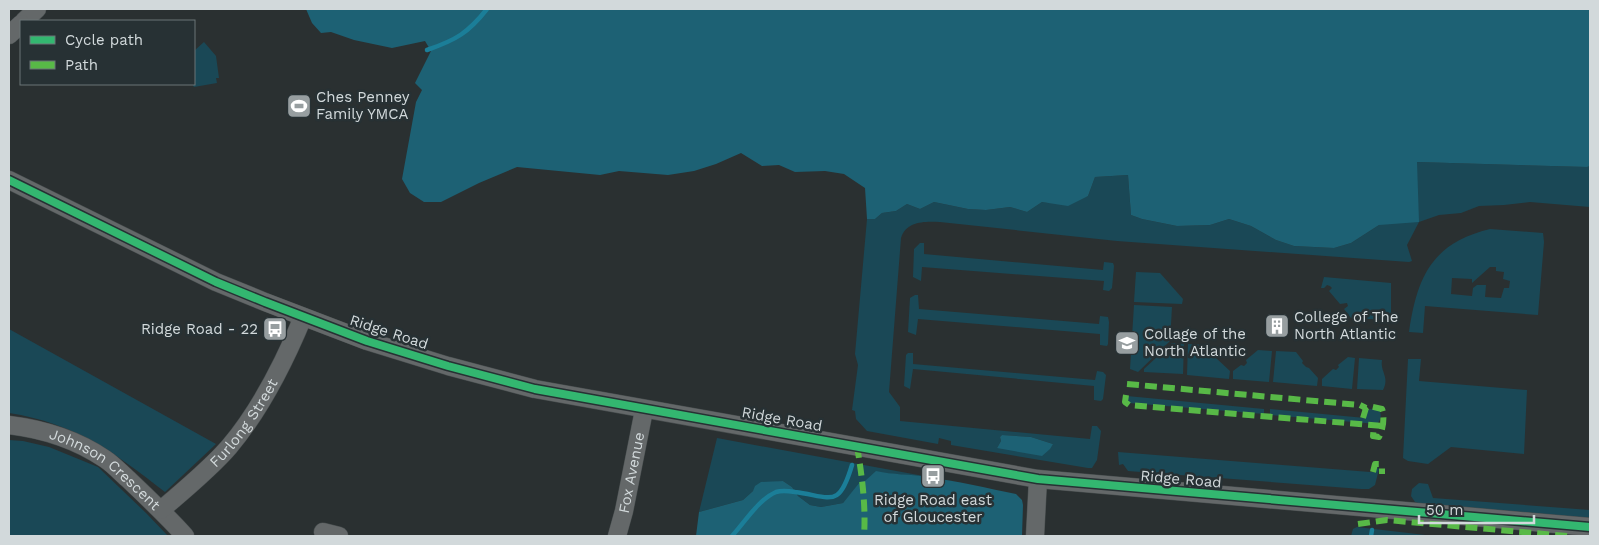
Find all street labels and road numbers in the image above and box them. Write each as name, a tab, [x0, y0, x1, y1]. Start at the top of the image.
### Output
street label: Ridge Road	[347, 311, 431, 353]
street label: Furlong Street	[206, 375, 282, 471]
street label: Ridge Road	[740, 403, 824, 435]
street label: Johnson Crescent	[47, 425, 164, 514]
street label: Fox Avenue	[615, 431, 648, 515]
street label: Ridge Road	[1140, 466, 1222, 492]

